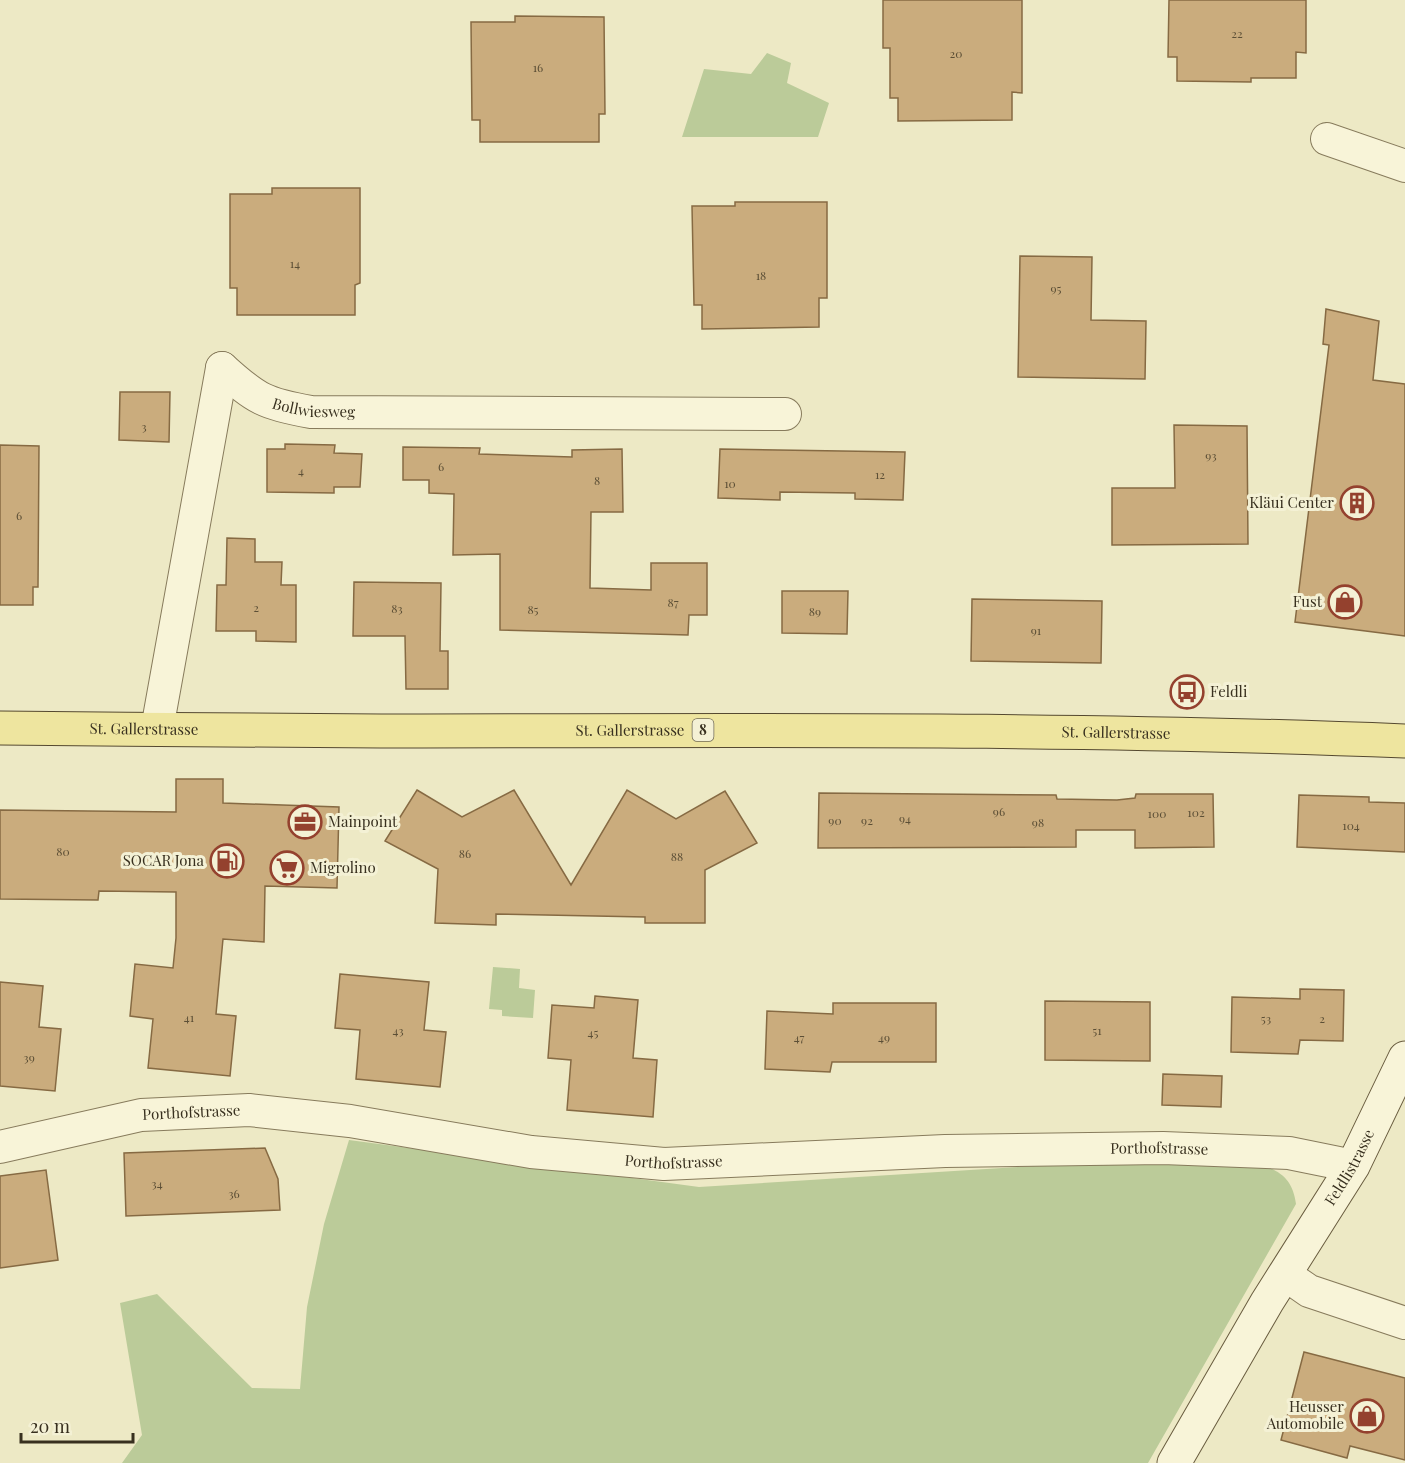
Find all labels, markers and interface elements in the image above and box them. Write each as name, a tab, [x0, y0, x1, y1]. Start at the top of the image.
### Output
house number: 22	[1231, 25, 1243, 41]
house number: 20	[950, 45, 962, 61]
house number: 16	[533, 59, 543, 75]
house number: 14	[290, 255, 300, 271]
house number: 18	[756, 267, 766, 283]
house number: 95	[1050, 280, 1062, 296]
street label: Bollwiesweg	[270, 393, 355, 421]
house number: 3	[141, 418, 147, 434]
house number: 93	[1205, 447, 1217, 463]
house number: 6	[438, 458, 444, 474]
house number: 4	[298, 462, 304, 478]
house number: 12	[875, 466, 885, 482]
house number: 8	[594, 472, 600, 488]
house number: 10	[724, 475, 736, 491]
building icon: Kläui Center	[1339, 485, 1375, 521]
place label: Kläui Center	[1249, 492, 1334, 512]
house number: 6	[16, 507, 22, 523]
shop icon: Fust	[1327, 584, 1363, 620]
place label: Fust	[1293, 591, 1323, 611]
house number: 87	[667, 594, 679, 610]
house number: 2	[253, 599, 259, 615]
house number: 83	[391, 600, 403, 616]
house number: 85	[527, 601, 539, 617]
house number: 89	[809, 603, 821, 619]
house number: 91	[1031, 622, 1042, 638]
bus stop icon: Feldli	[1169, 674, 1205, 710]
place label: Feldli	[1210, 681, 1248, 701]
street label: St. Gallerstrasse	[89, 718, 199, 739]
road number: 8	[692, 719, 714, 741]
street label: St. Gallerstrasse	[576, 720, 684, 740]
street label: St. Gallerstrasse	[1061, 721, 1171, 743]
house number: 96	[993, 803, 1005, 819]
office icon: Mainpoint	[287, 804, 323, 840]
house number: 102	[1187, 804, 1205, 820]
house number: 100	[1148, 805, 1166, 821]
house number: 94	[899, 810, 911, 826]
place label: Mainpoint	[328, 811, 398, 831]
house number: 90	[828, 812, 842, 828]
house number: 92	[861, 812, 873, 828]
house number: 98	[1032, 814, 1044, 830]
house number: 104	[1342, 817, 1360, 833]
house number: 80	[56, 843, 70, 859]
fuel station icon: SOCAR Jona	[209, 843, 245, 879]
house number: 86	[459, 845, 471, 861]
house number: 88	[671, 848, 683, 864]
place label: SOCAR Jona	[123, 850, 205, 870]
supermarket icon: Migrolino	[269, 850, 305, 886]
place label: Migrolino	[310, 857, 376, 877]
house number: 41	[184, 1009, 195, 1025]
house number: 53	[1261, 1010, 1271, 1026]
house number: 2	[1319, 1010, 1325, 1026]
house number: 43	[392, 1022, 404, 1038]
house number: 51	[1092, 1022, 1102, 1038]
house number: 45	[588, 1024, 598, 1040]
house number: 47	[794, 1029, 804, 1045]
house number: 49	[878, 1029, 890, 1045]
house number: 39	[23, 1049, 35, 1065]
street label: Porthofstrasse	[142, 1099, 241, 1124]
street label: Feldlistrasse	[1320, 1126, 1378, 1209]
street label: Porthofstrasse	[1110, 1137, 1209, 1159]
street label: Porthofstrasse	[624, 1149, 723, 1173]
house number: 34	[151, 1175, 163, 1191]
house number: 36	[228, 1185, 240, 1201]
place label: Heusser Automobile	[1266, 1396, 1344, 1433]
shop icon: Heusser Automobile	[1349, 1398, 1385, 1434]
scale bar	[21, 1406, 134, 1444]
text: 20 m	[30, 1414, 70, 1438]

